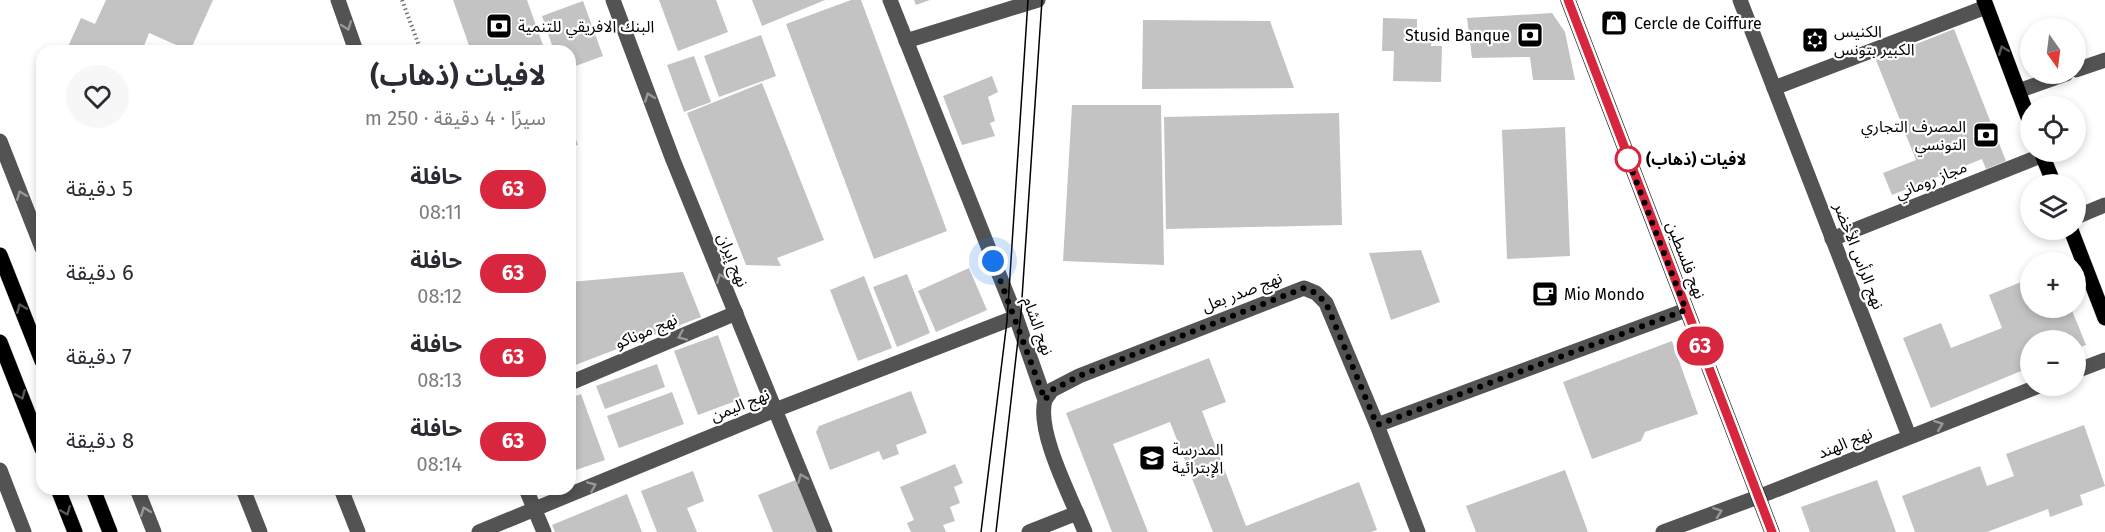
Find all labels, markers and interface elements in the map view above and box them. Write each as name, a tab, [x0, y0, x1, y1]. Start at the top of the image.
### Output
shop icon: Cercle de Coiffure	[1599, 8, 1629, 38]
bank icon: البنك الافريقي للتنمية	[484, 11, 514, 41]
place label: Cercle de Coiffure	[1634, 14, 1762, 33]
place label: البنك الافريقي للتنمية	[518, 17, 654, 38]
north arrow	[2020, 18, 2086, 84]
map controls	[2020, 18, 2086, 396]
one-way arrow	[340, 19, 352, 30]
bank icon: Stusid Banque	[1515, 20, 1545, 50]
place label: الكنيس الكبير بتونس	[1834, 22, 1915, 59]
synagogue icon: الكنيس الكبير بتونس	[1800, 25, 1830, 55]
place label: Stusid Banque	[1405, 26, 1510, 45]
one-way arrow	[1997, 45, 2010, 56]
text: لافيات (ذهاب)	[370, 59, 546, 92]
button: heart	[66, 65, 129, 128]
one-way arrow	[644, 92, 657, 102]
button: locate	[2020, 96, 2086, 162]
text: سيرًا · 4 دقيقة · 250 m	[365, 106, 546, 130]
place label: المصرف التجاري التونسي	[1861, 117, 1966, 156]
bank icon: المصرف التجاري التونسي	[1971, 120, 2001, 150]
marker: لافيات (ذهاب)	[1615, 146, 1641, 172]
place label: لافيات (ذهاب)	[1646, 150, 1746, 169]
street label: مجاز روماني	[1892, 157, 1971, 205]
text: حافلة	[410, 163, 462, 190]
button: layers	[2020, 174, 2086, 240]
text: 5 دقيقة	[66, 175, 133, 202]
text: 63	[502, 176, 524, 202]
one-way arrow	[16, 190, 28, 201]
street label: نهج الرأس الأخضر	[1827, 199, 1888, 313]
text: 08:11	[419, 200, 462, 224]
street label: نهج فلسطين	[1660, 219, 1709, 303]
street label: نهج إيران	[711, 230, 752, 291]
your location	[978, 246, 1008, 276]
text: حافلة	[410, 247, 462, 274]
button: +	[2020, 252, 2086, 318]
text: 6 دقيقة	[66, 259, 134, 286]
text: 63	[502, 260, 524, 286]
street label: نهج صدر بعل	[1199, 268, 1286, 319]
one-way arrow	[716, 273, 728, 284]
cafe icon: Mio Mondo	[1530, 279, 1560, 309]
text: 08:12	[417, 284, 462, 308]
place label: Mio Mondo	[1564, 285, 1645, 304]
street label: نهج الشام	[1016, 294, 1057, 359]
one-way arrow	[16, 303, 28, 314]
street label: نهج موناكو	[612, 309, 681, 355]
line badge: 63	[1673, 326, 1727, 366]
one-way arrow	[677, 329, 688, 341]
button: −	[2020, 330, 2086, 396]
text: حافلة	[410, 331, 462, 358]
text: 63	[1689, 333, 1711, 359]
text: 7 دقيقة	[66, 343, 132, 370]
text: 63	[502, 344, 524, 370]
text: 08:13	[417, 368, 462, 392]
street label: نهج اليمن	[708, 385, 773, 428]
one-way arrow	[14, 389, 26, 400]
text: حافلة	[410, 415, 462, 442]
one-way arrow	[1933, 420, 1944, 432]
street label: نهج الهند	[1815, 423, 1876, 465]
text: 8 دقيقة	[66, 427, 134, 454]
text: 63	[502, 428, 524, 454]
place label: المدرسة الإبترائية	[1172, 440, 1223, 478]
school or university icon: المدرسة الإبترائية	[1137, 443, 1167, 473]
text: 08:14	[417, 452, 462, 476]
one-way arrow	[797, 473, 809, 484]
one-way arrow	[586, 481, 597, 493]
one-way arrow	[59, 504, 71, 515]
one-way arrow	[140, 506, 153, 516]
one-way arrow	[1712, 507, 1723, 519]

